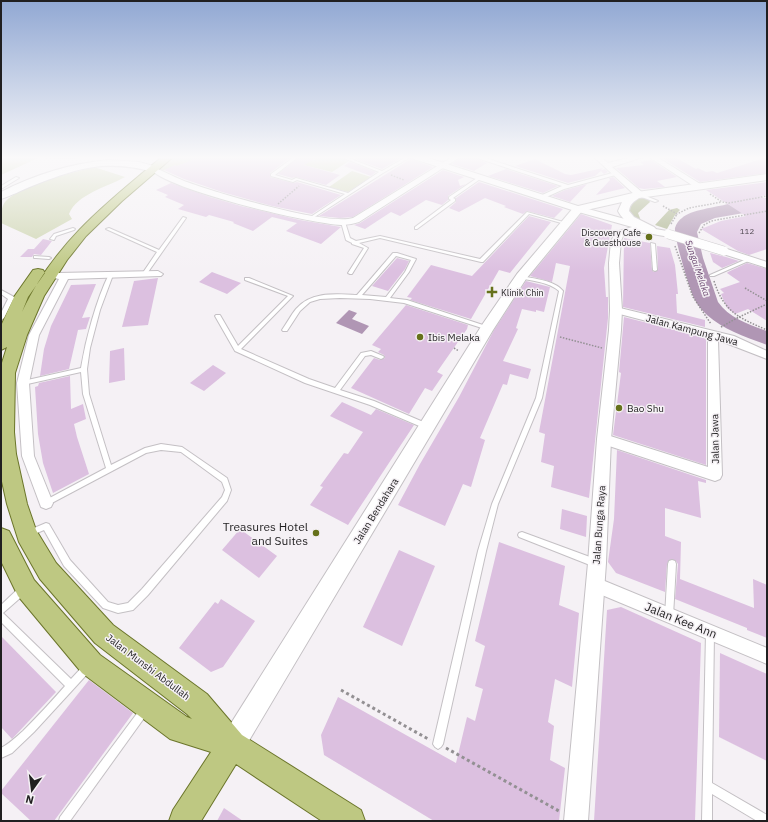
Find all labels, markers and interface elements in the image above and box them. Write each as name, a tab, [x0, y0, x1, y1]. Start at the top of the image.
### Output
house number: 112	[740, 226, 754, 236]
place label: Discovery Cafe & Guesthouse	[581, 227, 641, 248]
marker: Discovery Cafe & Guesthouse	[644, 232, 654, 242]
water label: Sungai Melaka	[683, 238, 713, 298]
marker: Klinik Chin	[486, 286, 498, 298]
place label: Klinik Chin	[501, 287, 544, 298]
street label: Jalan Kampung Jawa	[644, 311, 740, 349]
place label: Ibis Melaka	[428, 331, 480, 344]
marker: Ibis Melaka	[415, 332, 425, 342]
place label: Bao Shu	[627, 402, 664, 415]
marker: Bao Shu	[614, 403, 624, 413]
street label: Jalan Jawa	[708, 413, 722, 464]
street label: Jalan Bendahara	[351, 475, 402, 546]
street label: Jalan Bunga Raya	[590, 484, 608, 565]
place label: Treasures Hotel and Suites	[223, 519, 308, 548]
marker: Treasures Hotel and Suites	[311, 528, 321, 538]
street label: Jalan Kee Ann	[643, 599, 719, 641]
street label: Jalan Munshi Abdullah	[104, 631, 192, 703]
north arrow	[12, 770, 52, 810]
text: N	[24, 792, 35, 807]

